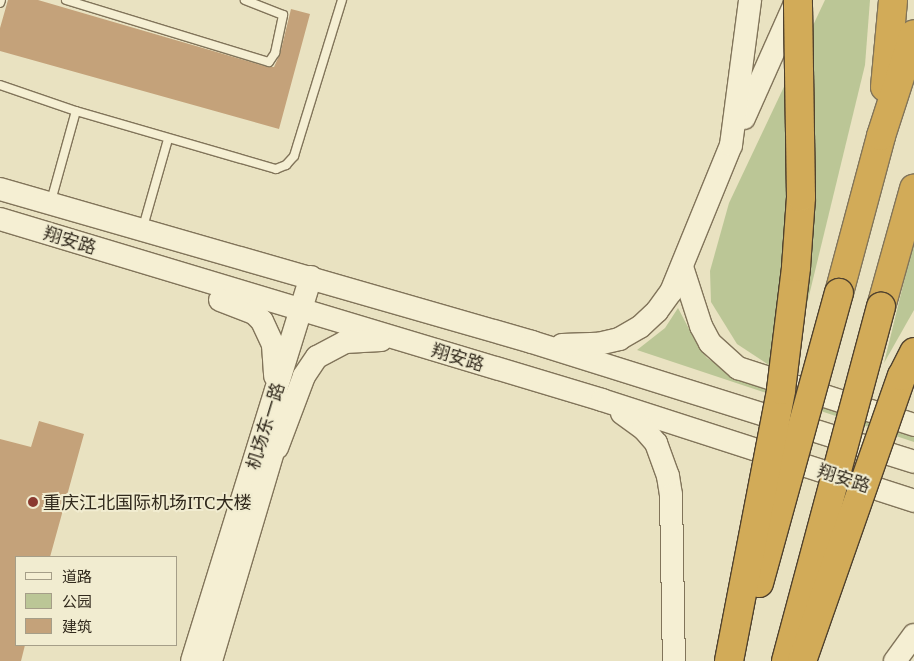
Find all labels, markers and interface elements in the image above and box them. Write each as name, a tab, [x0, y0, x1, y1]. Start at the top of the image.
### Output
street label: 翔安路	[41, 222, 99, 258]
street label: 翔安路	[429, 339, 487, 375]
street label: 机场东一路	[242, 380, 288, 472]
street label: 翔安路	[815, 459, 873, 497]
place label: 重庆江北国际机场ITC大楼	[43, 491, 252, 513]
marker: 重庆江北国际机场ITC大楼	[27, 496, 39, 508]
legend	[15, 556, 178, 646]
text: 道路	[62, 566, 92, 586]
text: 公园	[62, 591, 92, 611]
text: 建筑	[62, 616, 92, 636]

